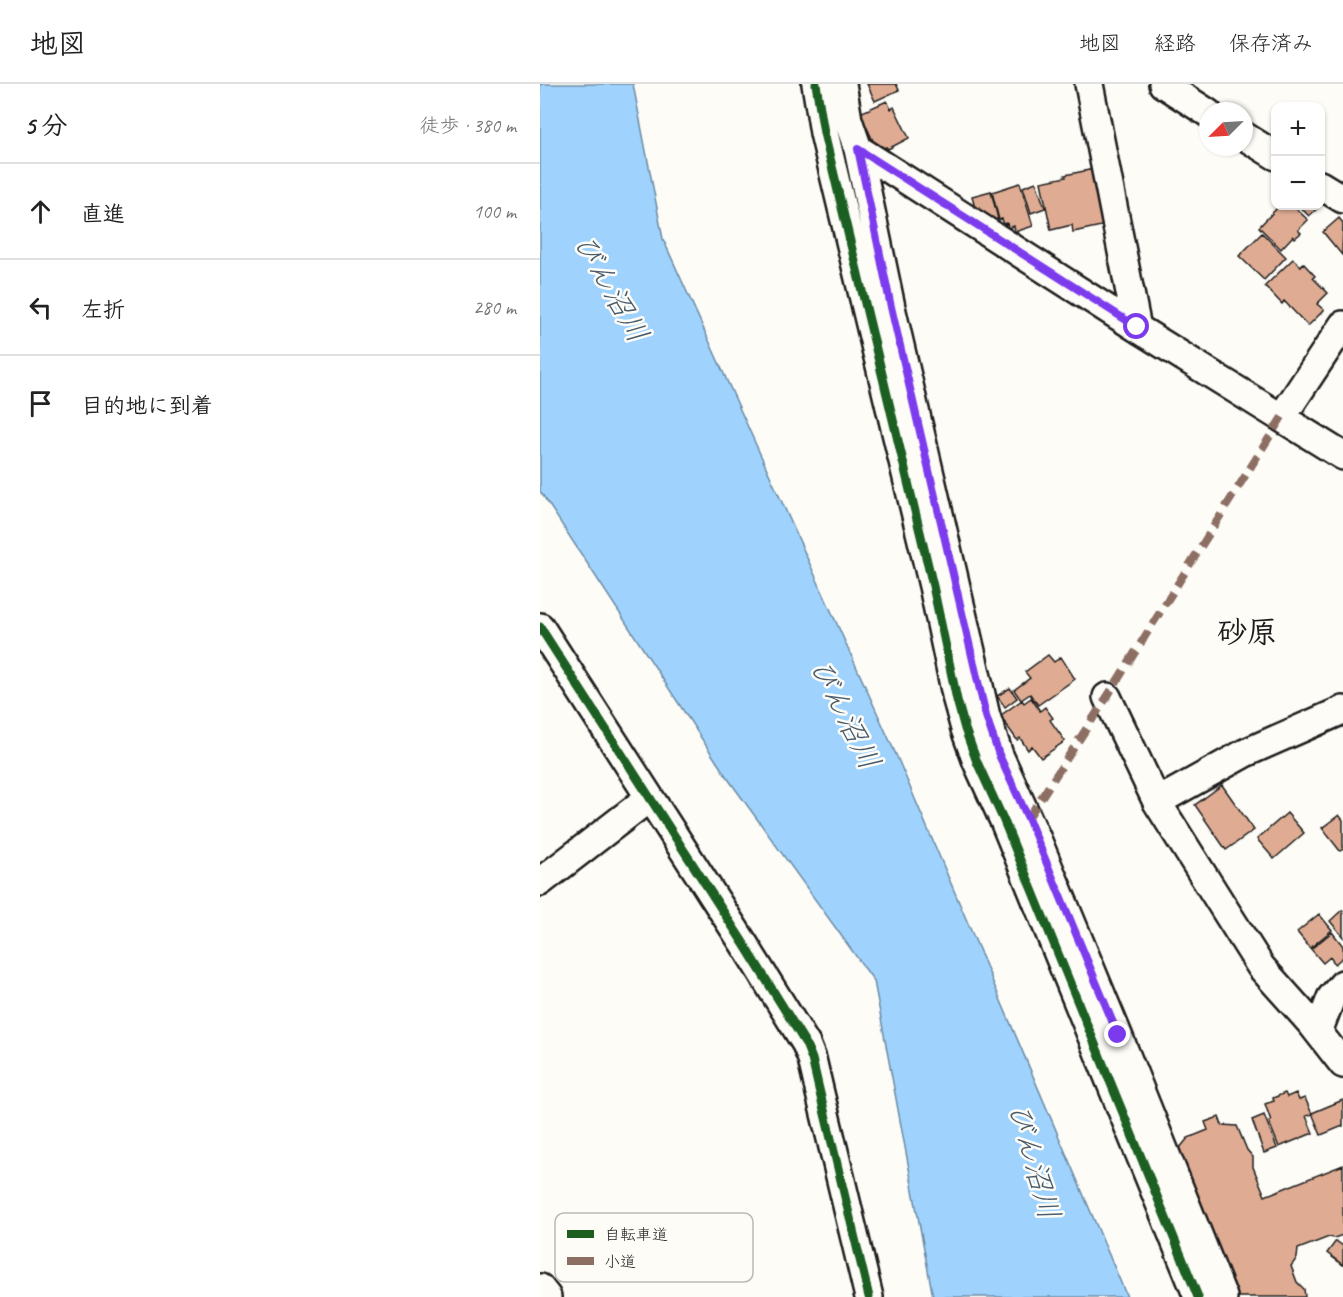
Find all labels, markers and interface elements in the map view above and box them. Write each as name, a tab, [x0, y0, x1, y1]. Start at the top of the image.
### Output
text: 地図	[30, 26, 86, 61]
text: 地図	[1079, 30, 1121, 56]
text: 経路	[1154, 30, 1196, 56]
text: 保存済み	[1229, 30, 1313, 56]
north arrow	[1199, 102, 1253, 156]
map controls	[1271, 102, 1325, 210]
button: +	[1271, 102, 1325, 156]
text: 5 分	[24, 109, 68, 142]
text: 徒歩 · 380 m	[420, 113, 516, 138]
button: −	[1271, 156, 1325, 210]
icon: ahead	[24, 195, 57, 228]
text: 100 m	[473, 199, 516, 224]
text: 直進	[81, 200, 125, 228]
water label: びん沼川	[565, 227, 657, 349]
icon: left	[24, 291, 57, 324]
text: 280 m	[473, 295, 516, 320]
text: 左折	[81, 296, 125, 324]
route start	[1123, 313, 1149, 339]
icon: arrive	[24, 387, 57, 420]
text: 目的地に到着	[81, 392, 213, 420]
district label: 砂原	[1217, 613, 1277, 651]
water label: びん沼川	[801, 652, 889, 776]
route end	[1104, 1021, 1130, 1047]
water label: びん沼川	[999, 1098, 1069, 1224]
legend	[555, 1213, 753, 1282]
text: 自転車道	[604, 1225, 668, 1245]
text: 小道	[604, 1252, 636, 1272]

